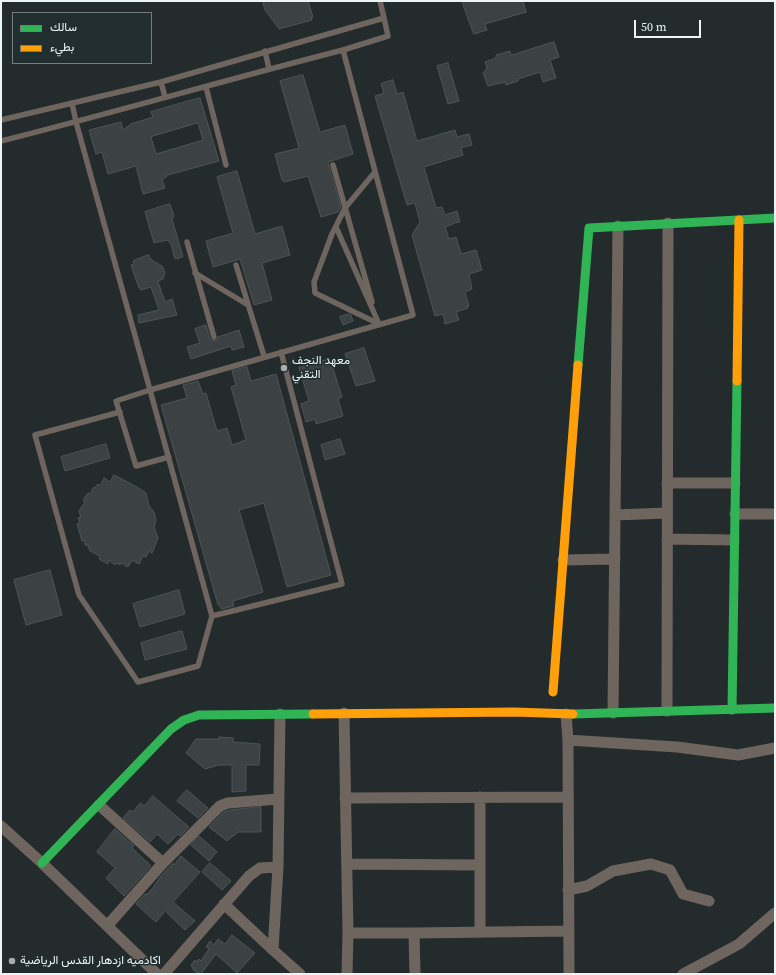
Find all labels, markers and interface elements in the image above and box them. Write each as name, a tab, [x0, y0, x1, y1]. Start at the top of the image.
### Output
legend	[12, 12, 152, 64]
scale bar	[636, 12, 703, 38]
text: سالك	[50, 19, 77, 35]
text: 50 m	[641, 19, 667, 35]
text: بطيء	[50, 39, 74, 55]
place label: معهد النجف التقني	[292, 354, 350, 382]
marker: معهد النجف التقني	[279, 363, 289, 373]
place label: اكادميه ازدهار القدس الرياضية	[20, 954, 161, 968]
marker: اكادميه ازدهار القدس الرياضية	[7, 956, 17, 966]

